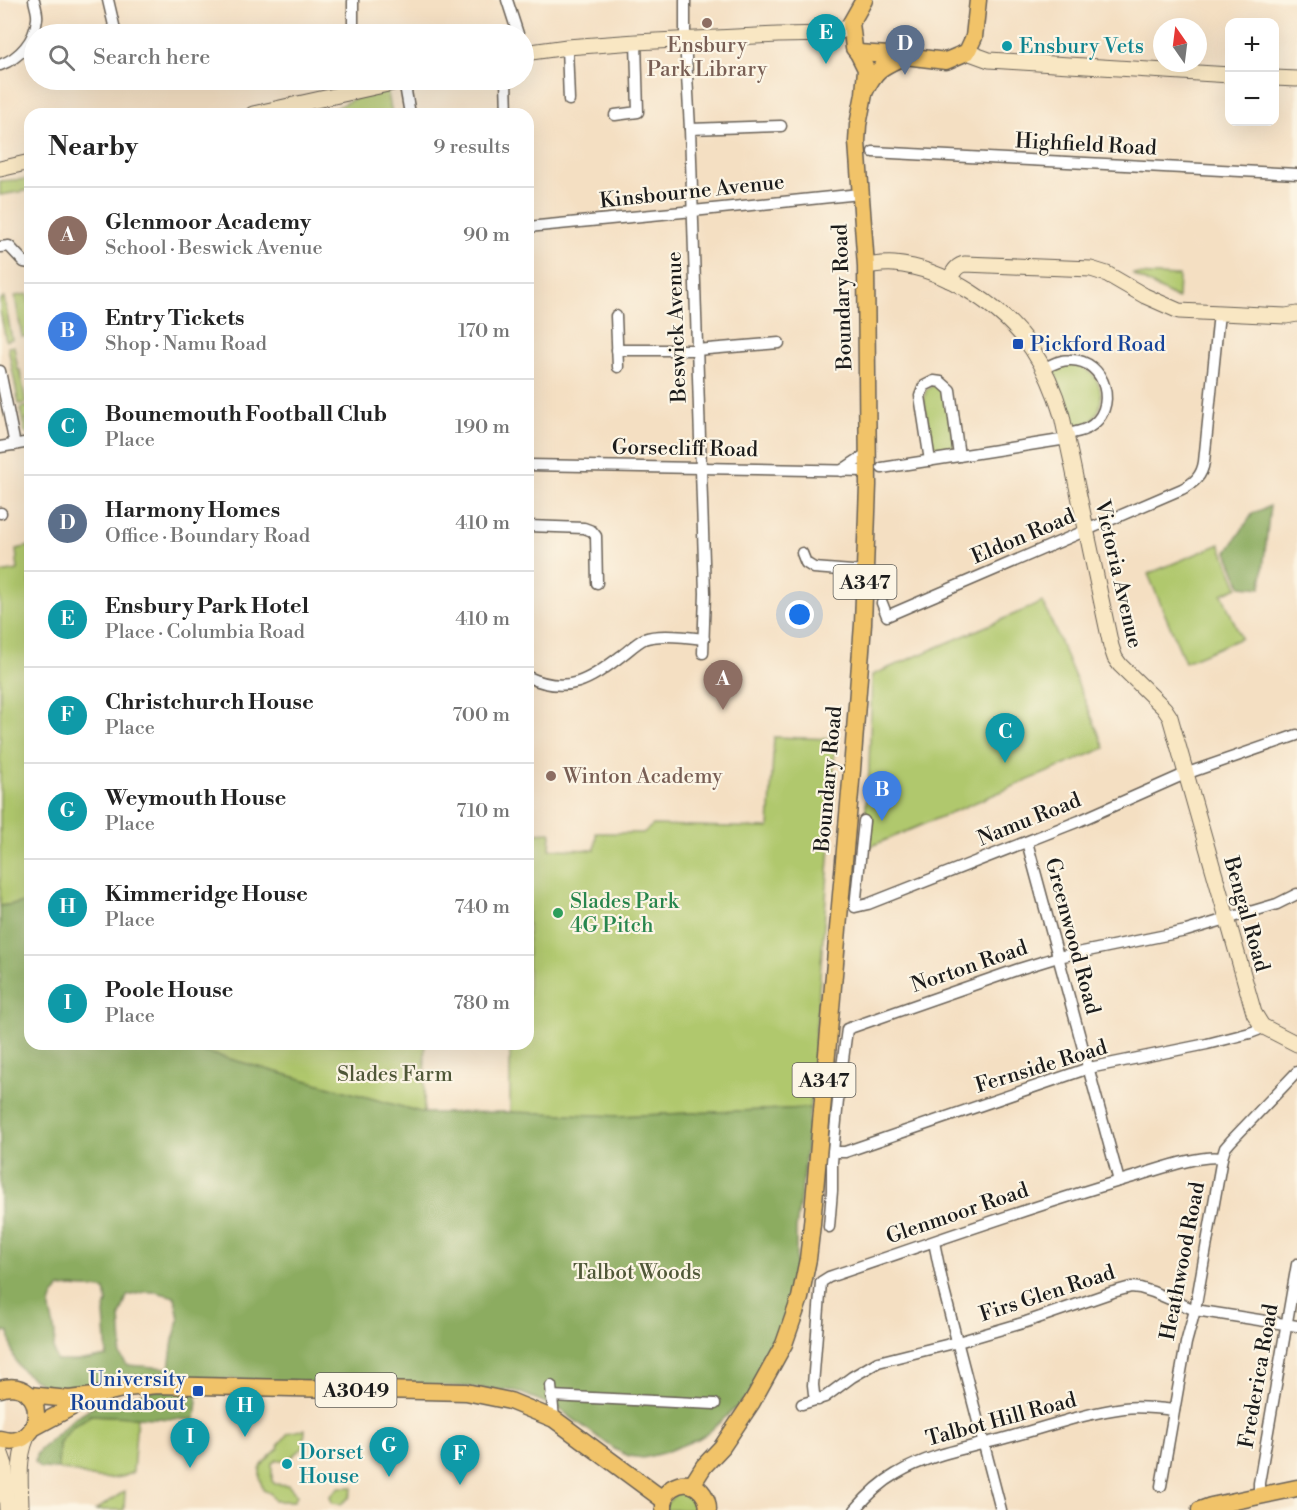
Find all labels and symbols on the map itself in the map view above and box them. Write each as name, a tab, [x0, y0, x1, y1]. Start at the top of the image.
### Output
pin: E	[806, 14, 846, 64]
marker: Ensbury Park Library	[700, 16, 714, 30]
north arrow	[1153, 18, 1207, 72]
pin: D	[886, 26, 924, 75]
place label: Ensbury Park Library	[647, 33, 768, 83]
place label: Ensbury Vets	[1019, 34, 1144, 60]
marker: Ensbury Vets	[1000, 39, 1014, 53]
street label: Highfield Road	[1014, 128, 1157, 162]
street label: Kinsbourne Avenue	[598, 169, 786, 215]
street label: Boundary Road	[827, 223, 859, 372]
street label: Beswick Avenue	[661, 251, 693, 404]
place label: Pickford Road	[1030, 332, 1166, 358]
marker: Pickford Road	[1011, 337, 1025, 351]
street label: Gorsecliff Road	[612, 435, 758, 463]
street label: Victoria Avenue	[1088, 497, 1148, 651]
street label: Eldon Road	[968, 503, 1079, 570]
road number: A347	[834, 565, 896, 599]
your location	[785, 600, 814, 629]
pin: A	[704, 660, 742, 710]
street label: Boundary Road	[810, 705, 848, 854]
pin: C	[986, 714, 1024, 763]
place label: Winton Academy	[562, 764, 723, 790]
marker: Winton Academy	[544, 769, 558, 783]
pin: B	[862, 772, 902, 821]
street label: Namu Road	[974, 787, 1085, 852]
street label: Bengal Road	[1217, 853, 1275, 975]
street label: Greenwood Road	[1039, 855, 1105, 1017]
place label: Slades Park 4G Pitch	[570, 889, 680, 939]
marker: Slades Park 4G Pitch	[551, 906, 565, 920]
street label: Norton Road	[908, 935, 1031, 999]
street label: Fernside Road	[972, 1035, 1110, 1099]
park label: Slades Farm	[337, 1062, 453, 1088]
road number: A347	[792, 1063, 856, 1097]
street label: Glenmoor Road	[883, 1177, 1032, 1250]
street label: Heathwood Road	[1155, 1180, 1211, 1343]
park label: Talbot Woods	[573, 1260, 701, 1286]
street label: Firs Glen Road	[976, 1260, 1118, 1328]
street label: Frederica Road	[1233, 1302, 1284, 1450]
place label: University Roundabout	[70, 1367, 187, 1417]
road number: A3049	[316, 1373, 397, 1407]
marker: University Roundabout	[191, 1384, 205, 1398]
street label: Talbot Hill Road	[923, 1387, 1080, 1453]
pin: H	[226, 1388, 264, 1437]
pin: I	[170, 1418, 210, 1468]
pin: G	[370, 1428, 408, 1477]
pin: F	[440, 1436, 480, 1485]
place label: Dorset House	[299, 1440, 364, 1490]
marker: Dorset House	[280, 1457, 294, 1471]

